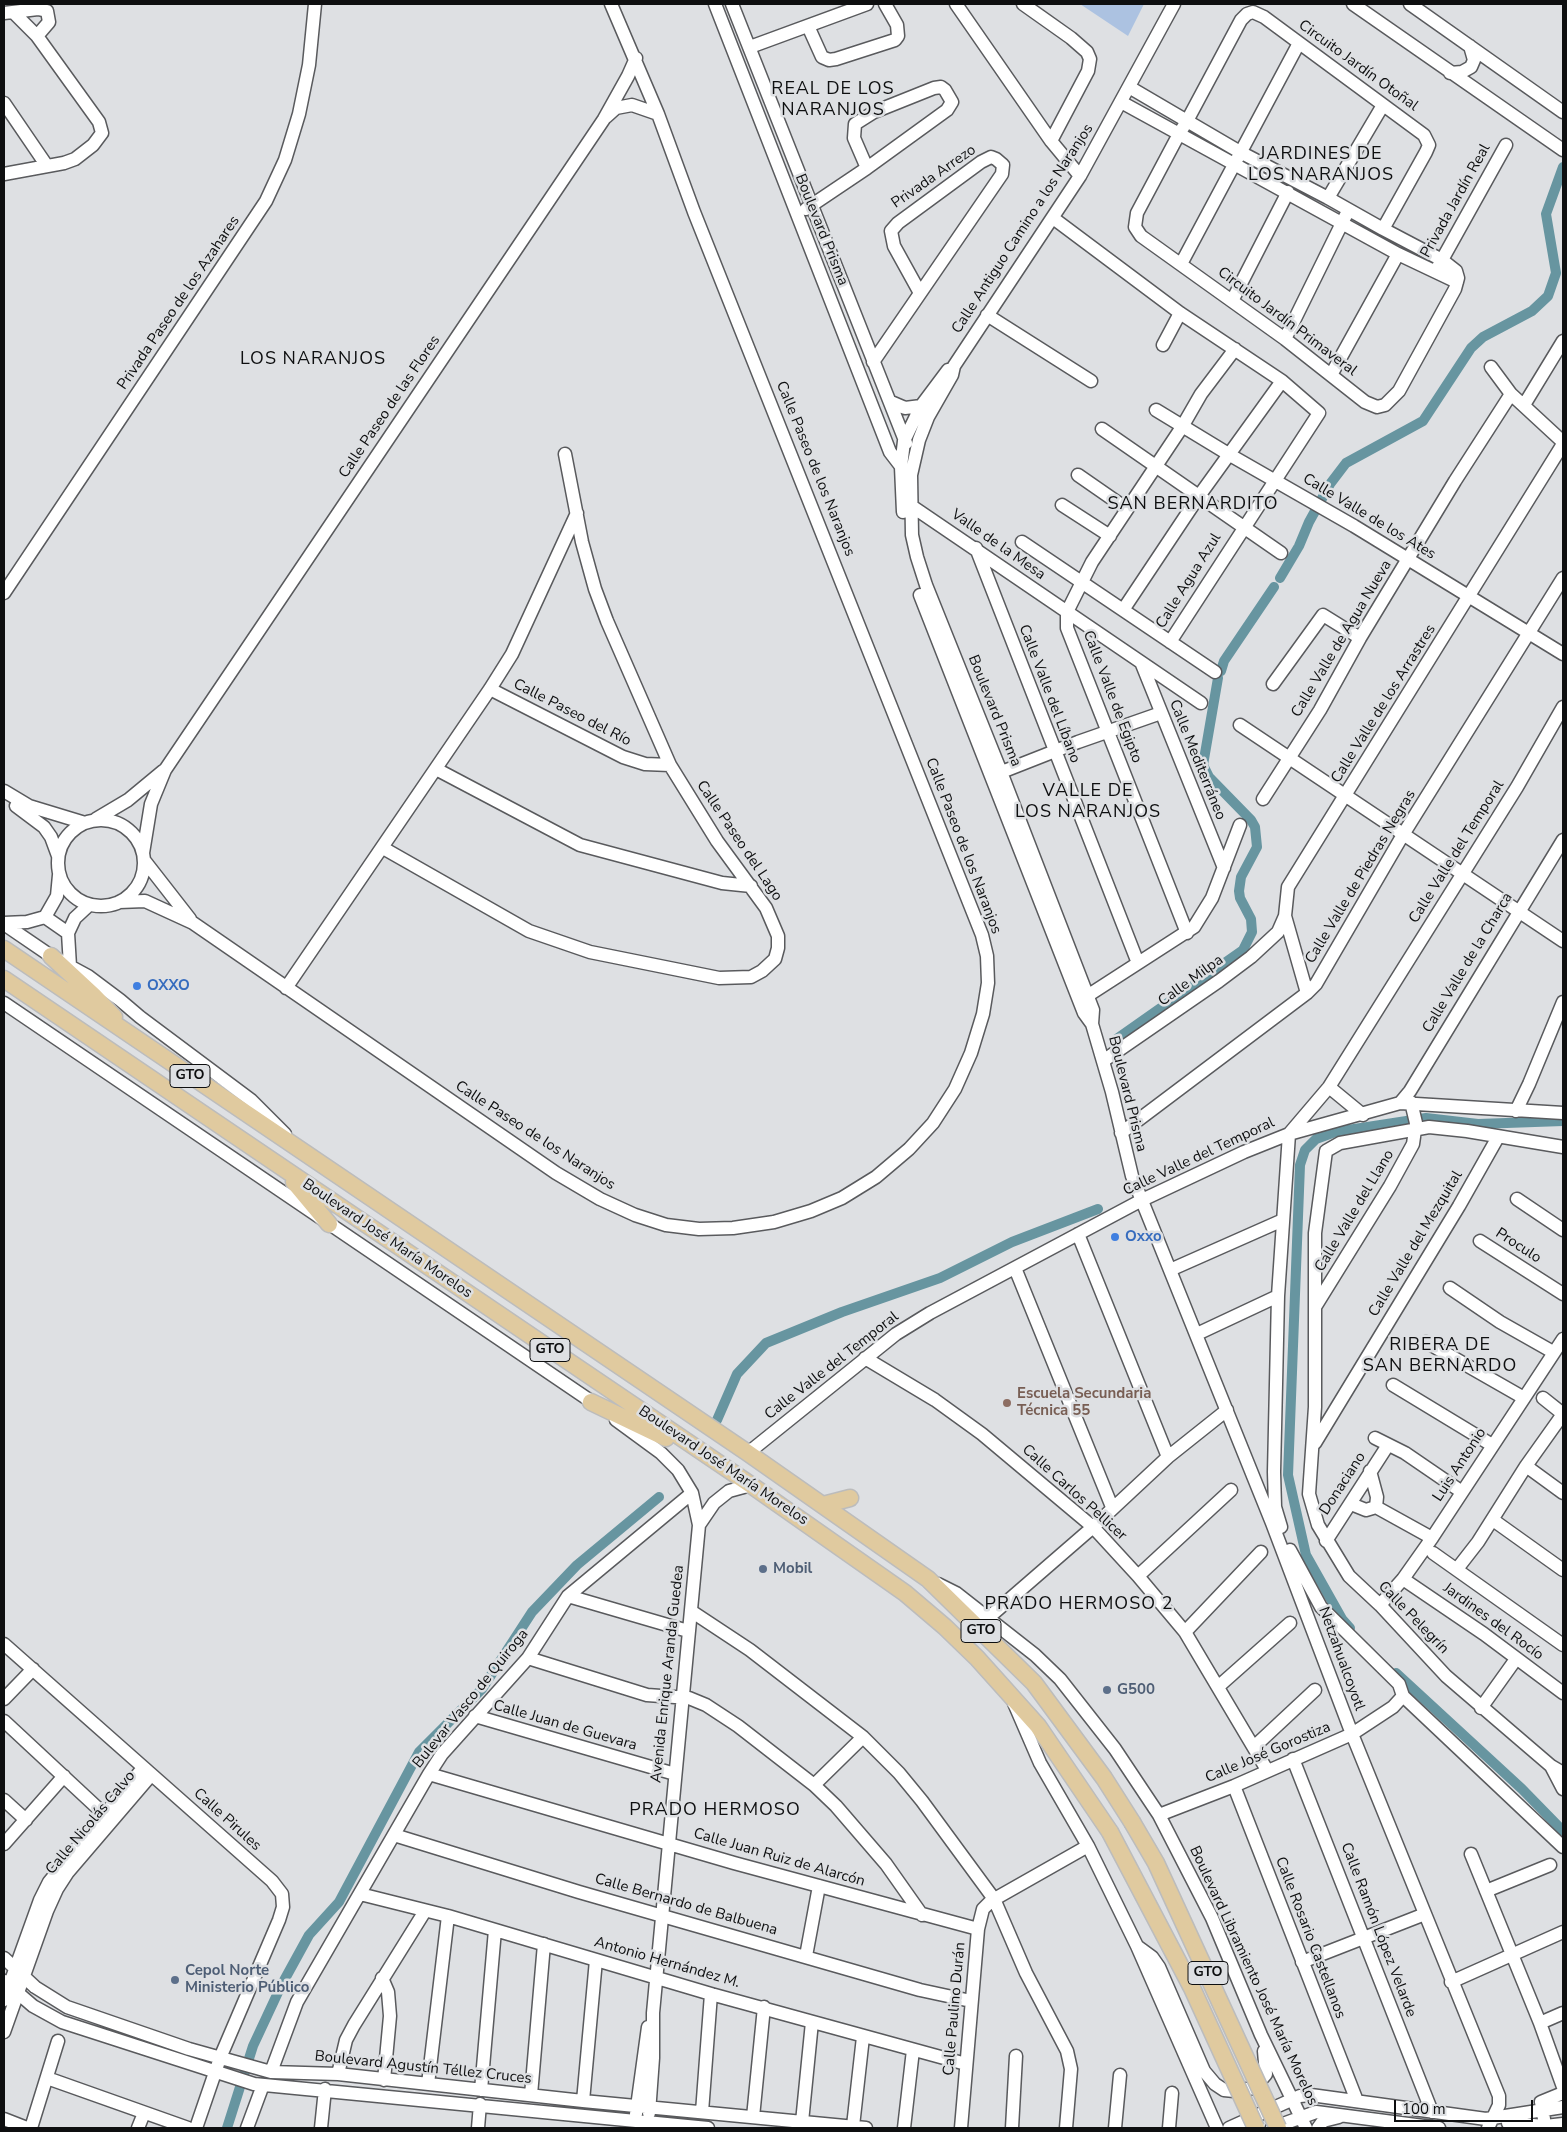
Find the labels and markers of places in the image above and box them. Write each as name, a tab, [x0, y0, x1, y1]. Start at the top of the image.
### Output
place label: OXXO	[147, 977, 190, 995]
marker: OXXO	[131, 980, 143, 992]
place label: Oxxo	[1125, 1228, 1162, 1246]
marker: Oxxo	[1109, 1231, 1121, 1243]
place label: Escuela Secundaria Técnica 55	[1017, 1385, 1151, 1420]
marker: Escuela Secundaria Técnica 55	[1001, 1397, 1013, 1409]
place label: Mobil	[773, 1560, 812, 1578]
marker: Mobil	[757, 1563, 769, 1575]
place label: G500	[1117, 1681, 1155, 1699]
marker: G500	[1101, 1684, 1113, 1696]
place label: Cepol Norte Ministerio Público	[185, 1962, 309, 1997]
marker: Cepol Norte Ministerio Público	[169, 1974, 181, 1986]

